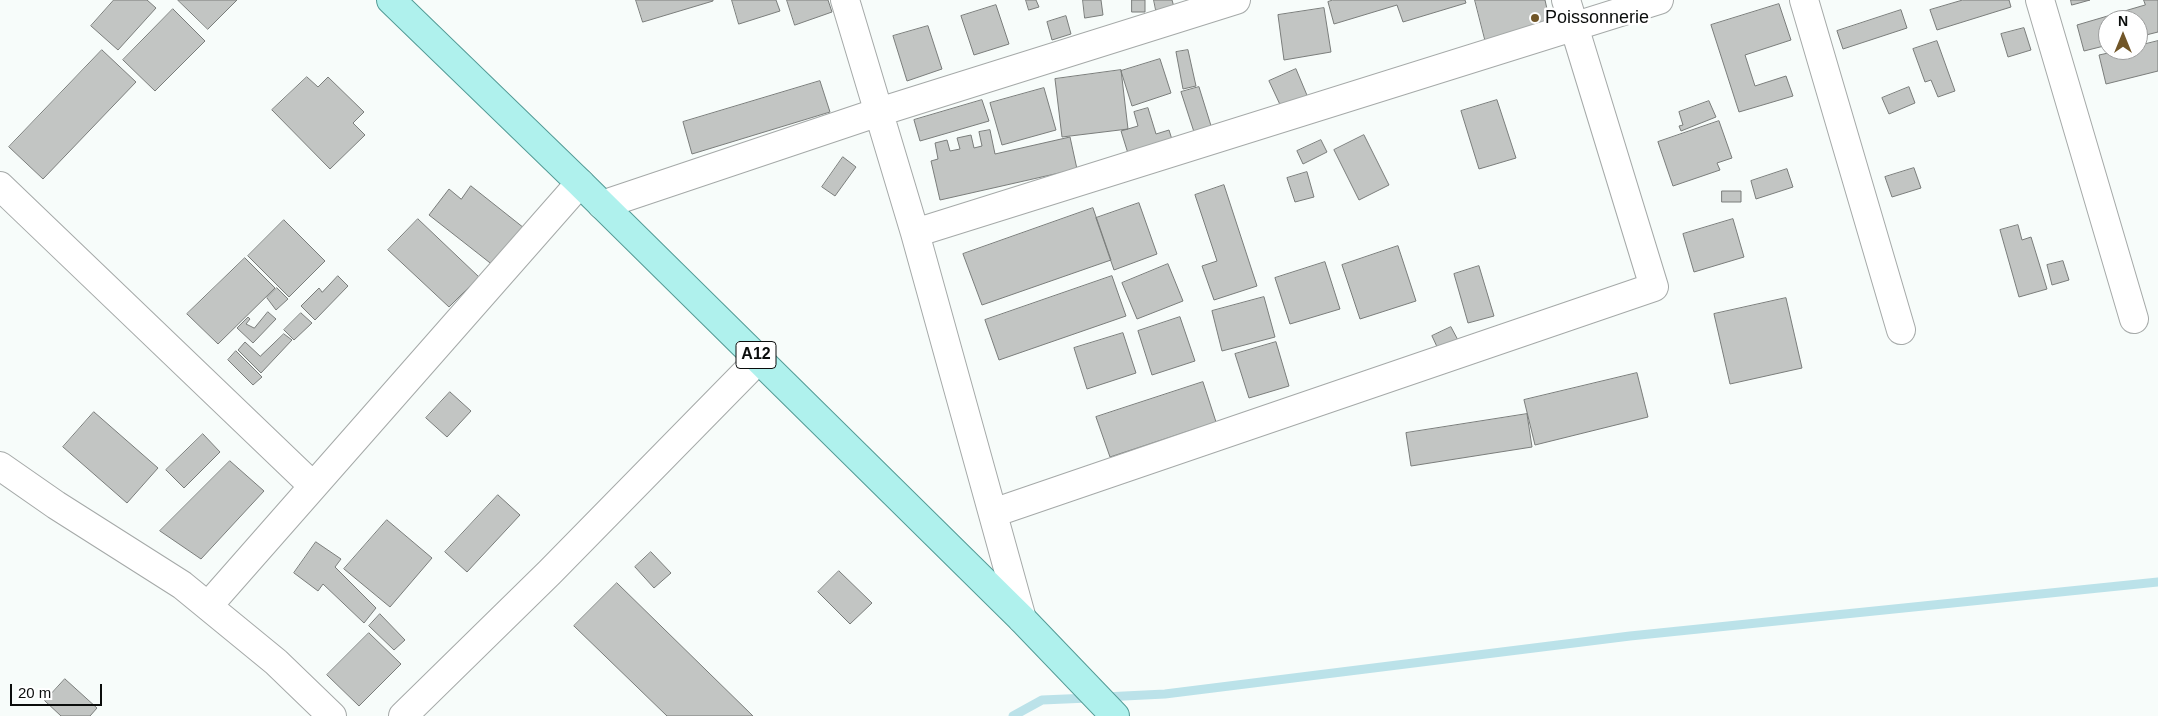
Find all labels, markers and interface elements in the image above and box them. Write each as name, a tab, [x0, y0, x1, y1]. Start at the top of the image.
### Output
place label: Poissonnerie	[1545, 7, 1649, 29]
north arrow	[2098, 10, 2148, 60]
marker: Poissonnerie	[1529, 12, 1541, 24]
text: N	[2118, 13, 2128, 29]
road number: A12	[736, 342, 776, 368]
scale bar	[12, 674, 105, 706]
text: 20 m	[18, 684, 51, 701]

